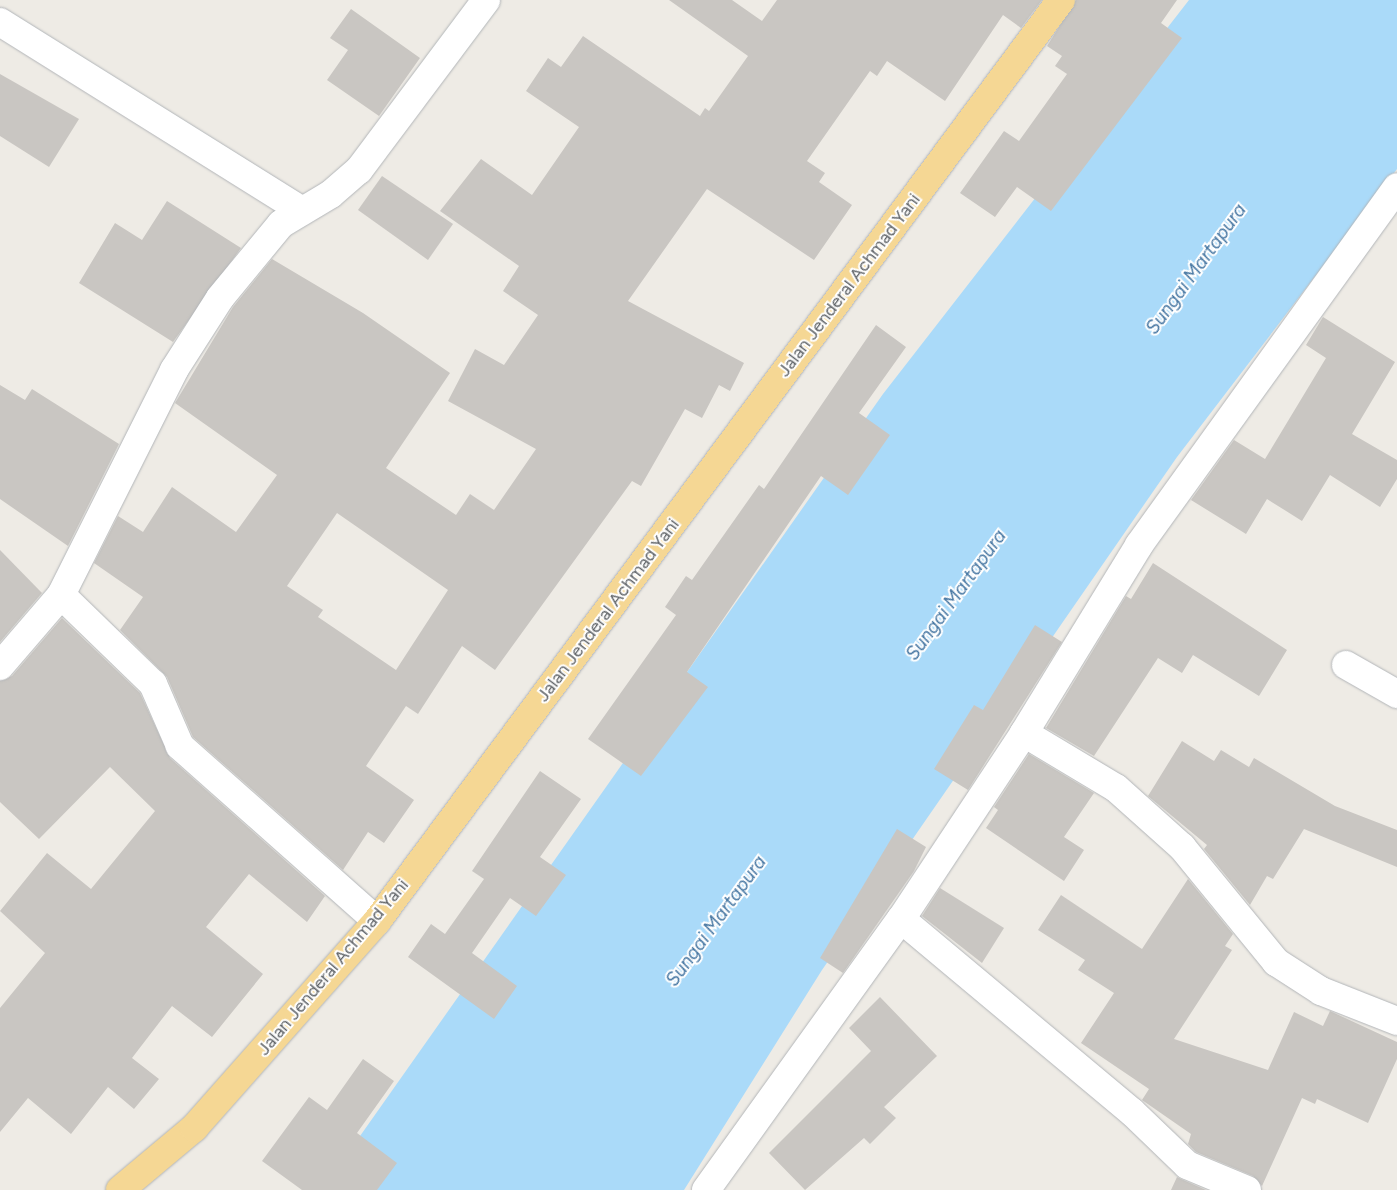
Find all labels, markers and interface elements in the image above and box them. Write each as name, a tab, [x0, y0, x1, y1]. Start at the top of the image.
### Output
street label: Jalan Jenderal Achmad Yani	[773, 189, 925, 381]
water label: Sungai Martapura	[1141, 199, 1251, 339]
street label: Jalan Jenderal Achmad Yani	[532, 514, 684, 706]
water label: Sungai Martapura	[901, 525, 1011, 665]
water label: Sungai Martapura	[661, 851, 771, 991]
street label: Jalan Jenderal Achmad Yani	[253, 874, 413, 1060]

